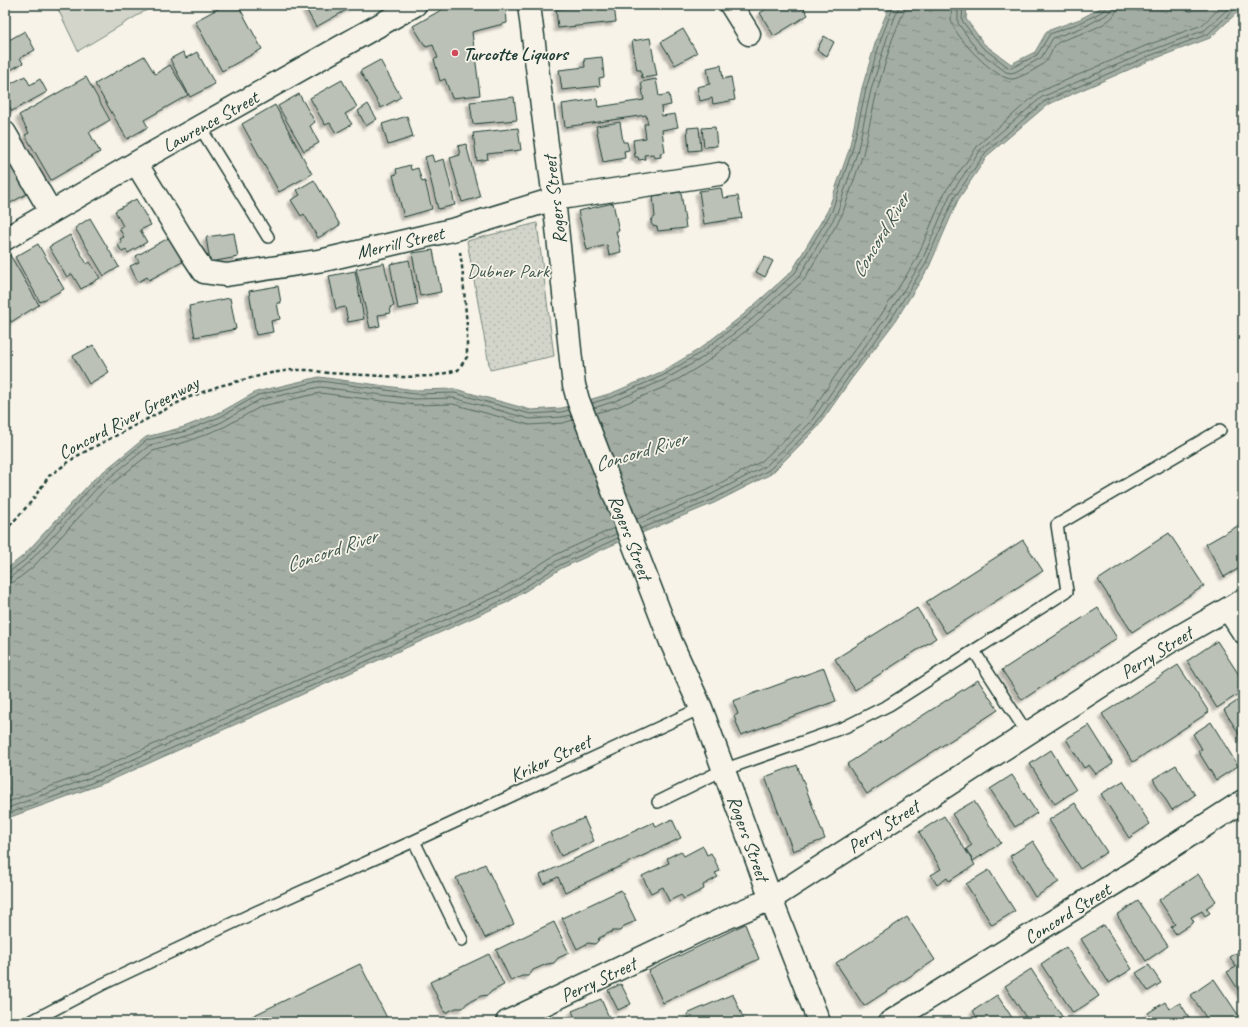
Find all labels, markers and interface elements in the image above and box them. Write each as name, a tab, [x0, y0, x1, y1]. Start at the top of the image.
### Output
place label: Turcotte Liquors	[463, 42, 570, 66]
marker: Turcotte Liquors	[450, 48, 460, 58]
street label: Lawrence Street	[158, 85, 264, 158]
street label: Rogers Street	[537, 152, 572, 245]
water label: Concord River	[845, 185, 917, 282]
street label: Merrill Street	[354, 221, 448, 265]
park label: Dubner Park	[467, 259, 550, 283]
street label: Concord River Greenway	[54, 370, 204, 465]
water label: Concord River	[591, 425, 693, 477]
street label: Rogers Street	[603, 492, 658, 586]
water label: Concord River	[283, 522, 383, 578]
street label: Perry Street	[1116, 620, 1199, 684]
street label: Krikor Street	[506, 729, 597, 788]
street label: Rogers Street	[722, 792, 775, 887]
street label: Perry Street	[843, 793, 926, 859]
street label: Concord Street	[1020, 877, 1117, 950]
street label: Perry Street	[557, 951, 642, 1008]

